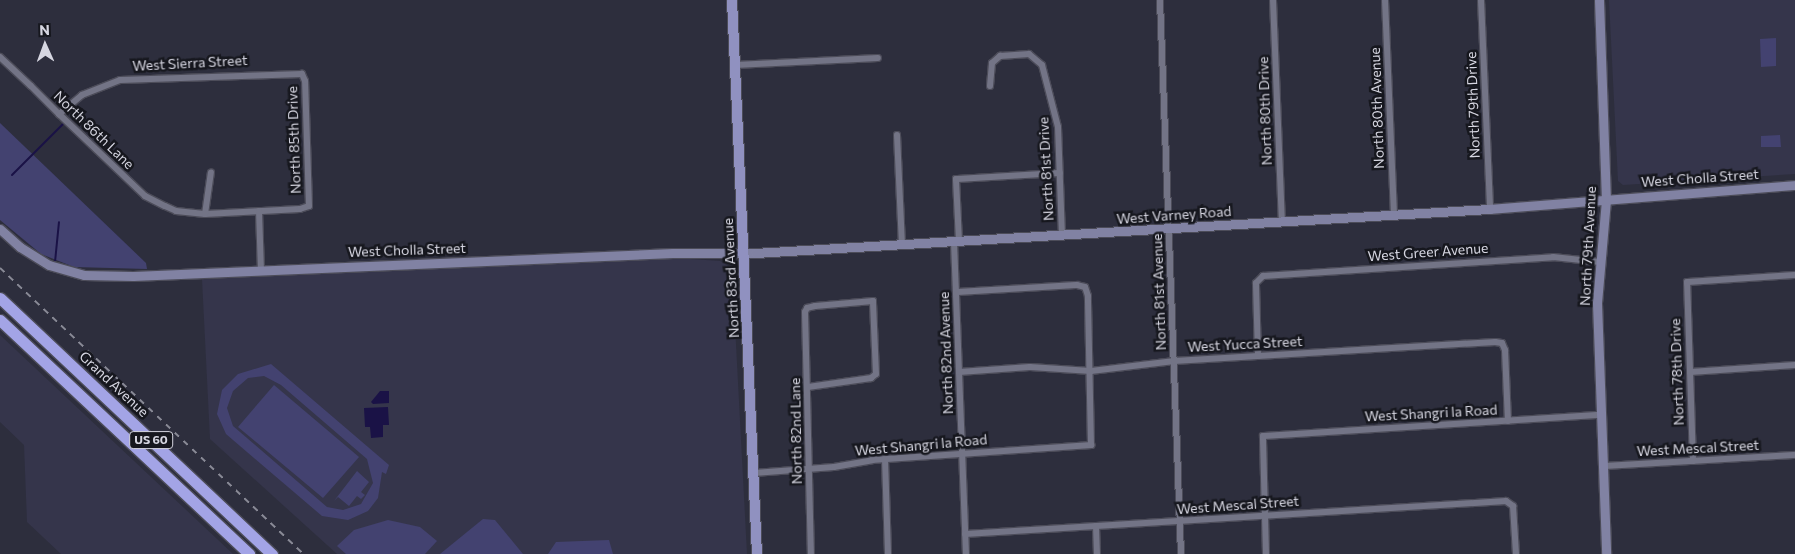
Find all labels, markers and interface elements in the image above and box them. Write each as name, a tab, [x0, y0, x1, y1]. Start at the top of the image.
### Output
north arrow	[20, 20, 70, 70]
text: N	[39, 21, 50, 38]
street label: North 80th Avenue	[1366, 47, 1388, 169]
street label: North 79th Drive	[1463, 51, 1483, 159]
street label: West Sierra Street	[132, 52, 248, 74]
street label: North 80th Drive	[1255, 56, 1275, 166]
street label: North 85th Drive	[284, 86, 304, 194]
street label: North 86th Lane	[50, 87, 138, 173]
street label: North 81st Drive	[1035, 117, 1057, 221]
street label: West Cholla Street	[1641, 166, 1759, 190]
street label: North 79th Avenue	[1576, 186, 1600, 306]
street label: West Varney Road	[1116, 203, 1232, 227]
street label: North 83rd Avenue	[719, 218, 743, 338]
street label: North 81st Avenue	[1149, 233, 1169, 351]
street label: West Greer Avenue	[1367, 239, 1489, 265]
street label: West Cholla Street	[348, 240, 466, 260]
street label: North 82nd Avenue	[935, 291, 957, 415]
street label: North 78th Drive	[1667, 318, 1687, 426]
street label: West Yucca Street	[1187, 333, 1303, 355]
street label: Grand Avenue	[76, 348, 152, 420]
street label: North 82nd Lane	[787, 378, 805, 484]
street label: West Shangri la Road	[1364, 401, 1498, 425]
road number: US 60	[128, 430, 174, 450]
street label: West Shangri la Road	[854, 431, 988, 459]
street label: West Mescal Street	[1636, 436, 1760, 460]
street label: West Mescal Street	[1176, 492, 1300, 518]

